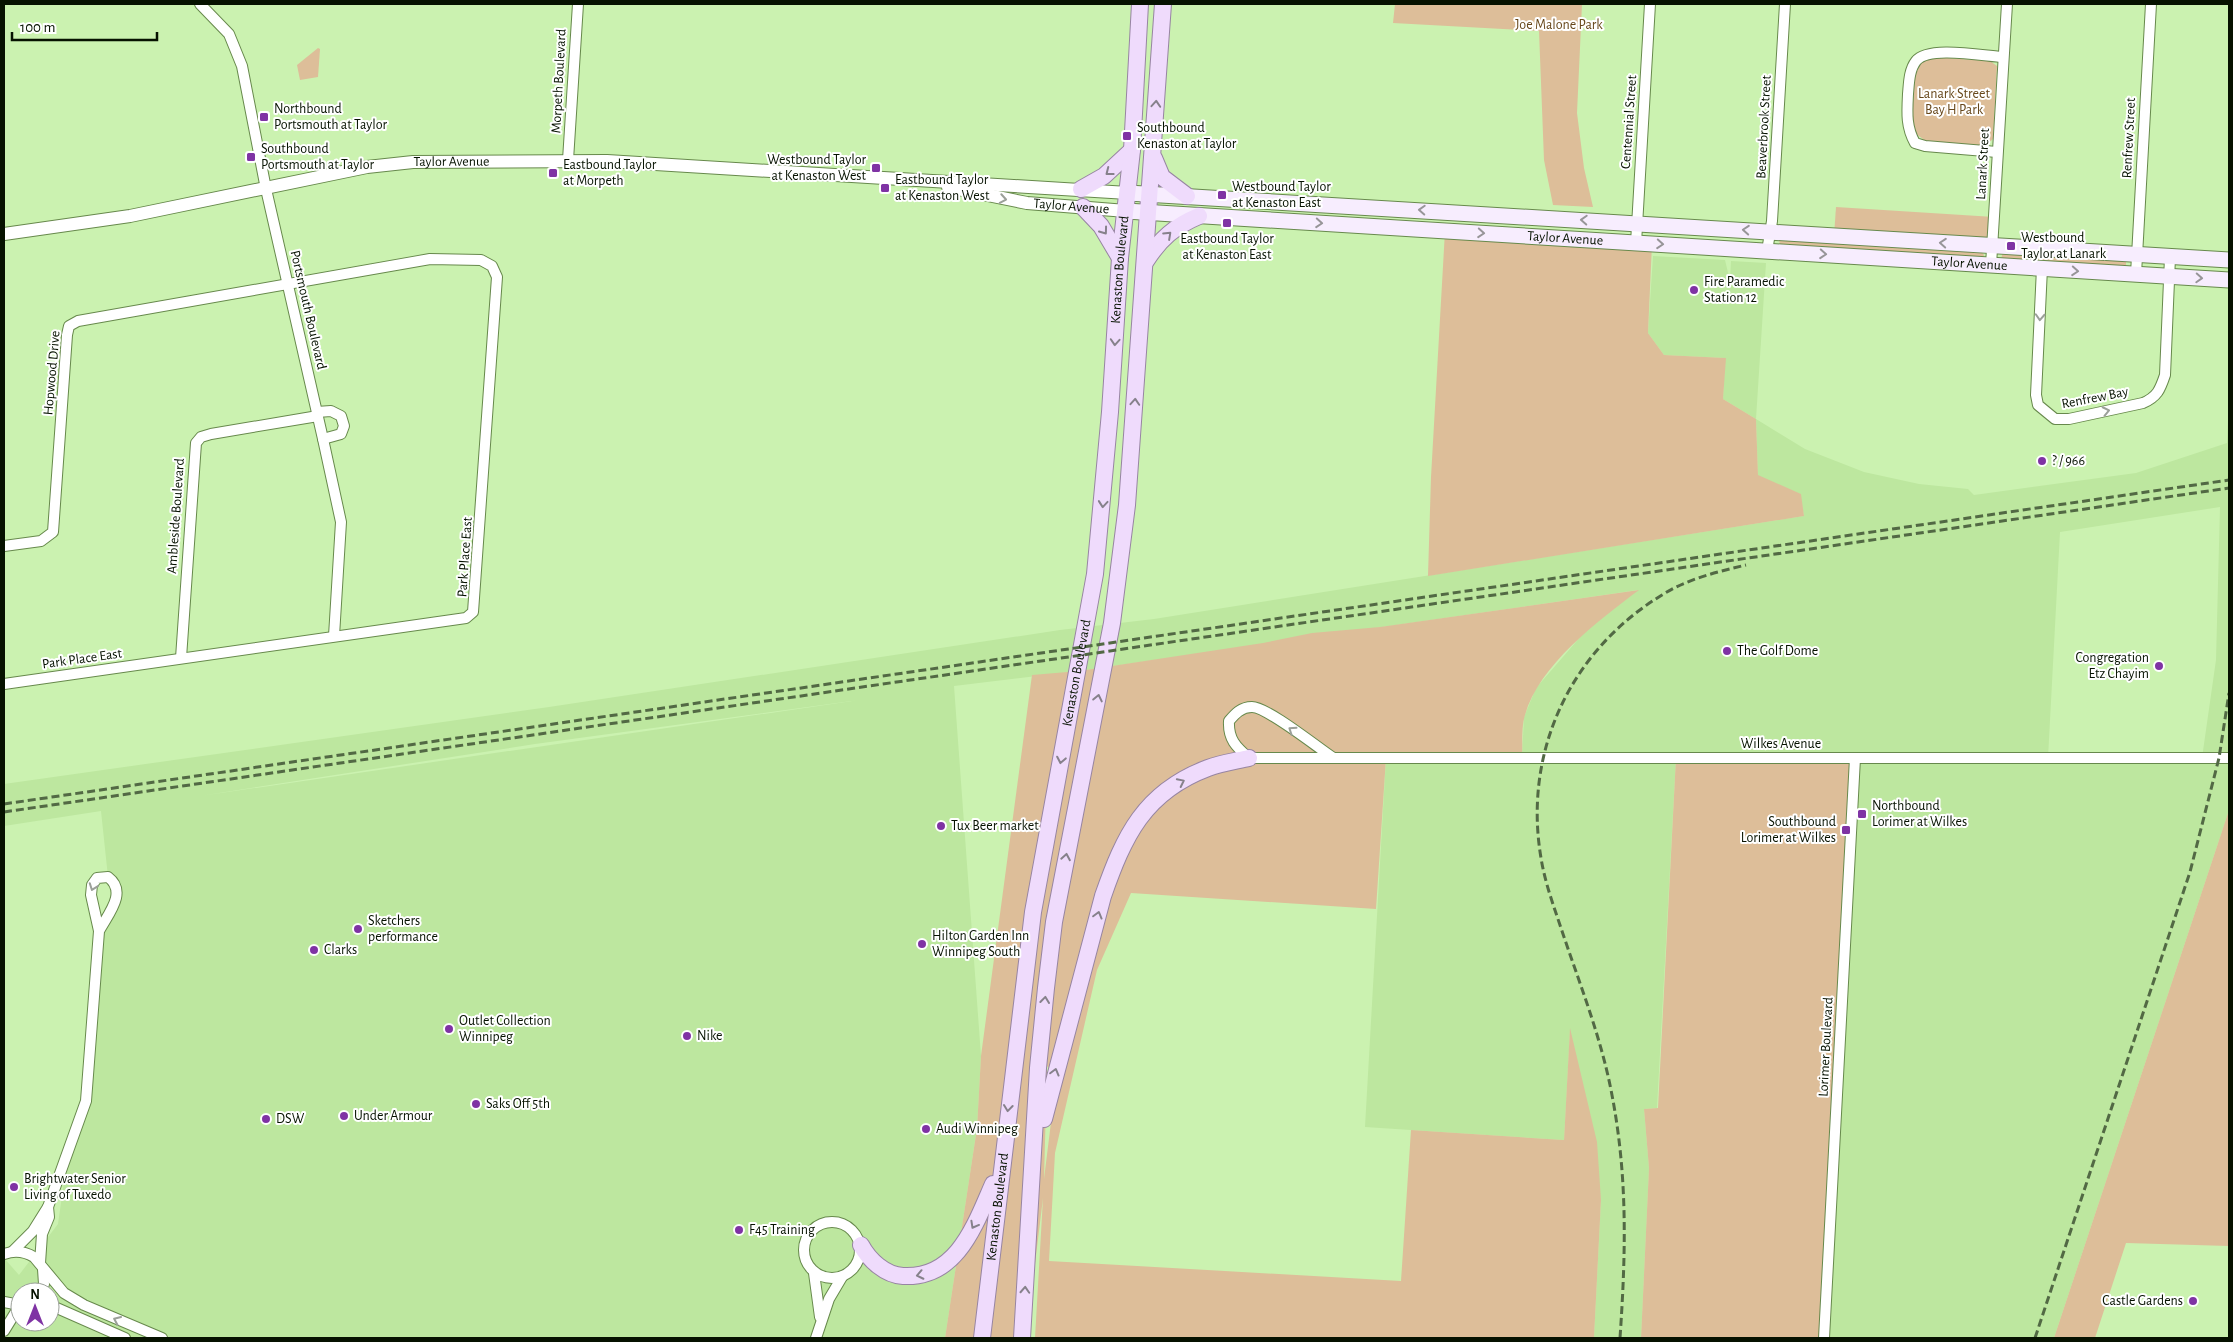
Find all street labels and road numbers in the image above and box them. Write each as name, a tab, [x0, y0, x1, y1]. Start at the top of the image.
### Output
street label: Morpeth Boulevard	[549, 28, 569, 134]
street label: Centennial Street	[1619, 74, 1639, 170]
street label: Beaverbrook Street	[1754, 74, 1774, 179]
street label: Renfrew Street	[2120, 97, 2138, 179]
street label: Lanark Street	[1974, 127, 1992, 200]
street label: Taylor Avenue	[413, 155, 490, 169]
street label: Taylor Avenue	[1033, 197, 1110, 217]
street label: Kenaston Boulevard	[1109, 215, 1132, 324]
street label: Taylor Avenue	[1527, 229, 1604, 248]
street label: Portsmouth Boulevard	[287, 249, 329, 371]
street label: Taylor Avenue	[1931, 254, 2008, 273]
street label: Hopwood Drive	[41, 330, 63, 416]
street label: Renfrew Bay	[2061, 385, 2129, 411]
street label: Ambleside Boulevard	[165, 458, 187, 574]
street label: Park Place East	[455, 516, 475, 598]
street label: Kenaston Boulevard	[1060, 618, 1094, 728]
street label: Park Place East	[41, 646, 123, 672]
street label: Wilkes Avenue	[1741, 737, 1821, 751]
street label: Lorimer Boulevard	[1816, 997, 1836, 1097]
street label: Kenaston Boulevard	[984, 1152, 1011, 1262]

